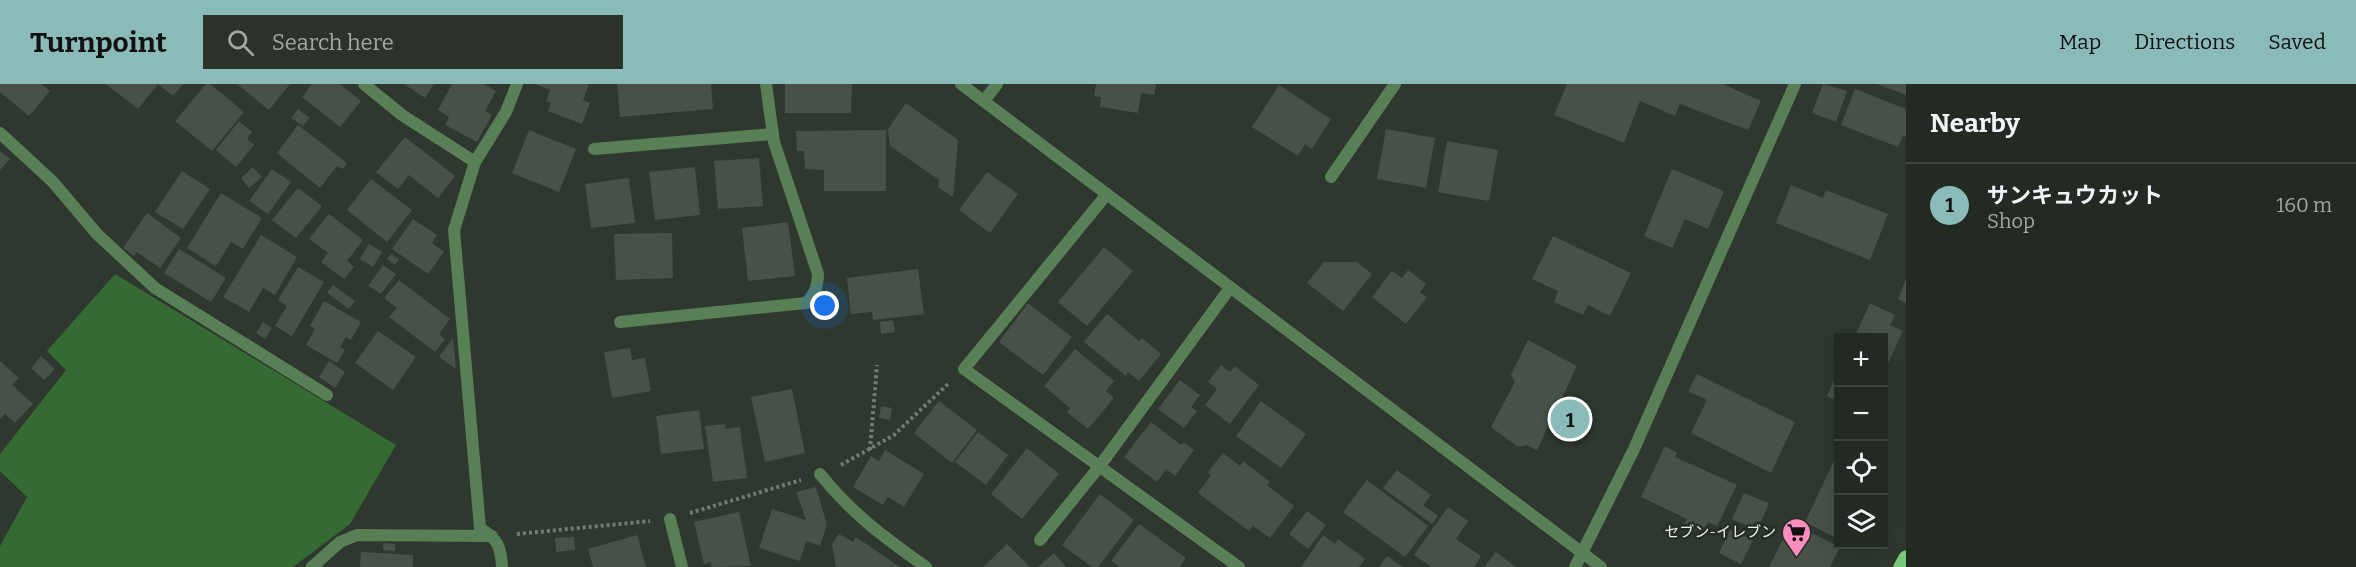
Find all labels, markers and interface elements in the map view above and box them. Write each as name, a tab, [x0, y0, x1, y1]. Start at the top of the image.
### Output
search box	[203, 15, 623, 69]
text: Turnpoint	[30, 26, 167, 59]
icon: search	[224, 26, 257, 59]
text: Search here	[272, 29, 394, 56]
text: Map	[2059, 29, 2101, 55]
text: Directions	[2134, 29, 2235, 55]
text: Saved	[2268, 29, 2326, 55]
text: Nearby	[1930, 108, 2020, 139]
text: サンキュウカット	[1987, 182, 2163, 209]
text: 1	[1945, 193, 1954, 217]
text: 160 m	[2276, 193, 2332, 217]
text: Shop	[1987, 209, 2035, 233]
your location	[810, 291, 839, 320]
map controls	[1834, 333, 1888, 549]
button: +	[1834, 333, 1888, 387]
button: −	[1834, 387, 1888, 441]
pin: 1	[1550, 396, 1590, 442]
button: locate	[1834, 441, 1888, 495]
button: layers	[1834, 495, 1888, 549]
supermarket icon: セブン-イレブン	[1781, 516, 1813, 558]
place label: セブン-イレブン	[1664, 523, 1776, 541]

